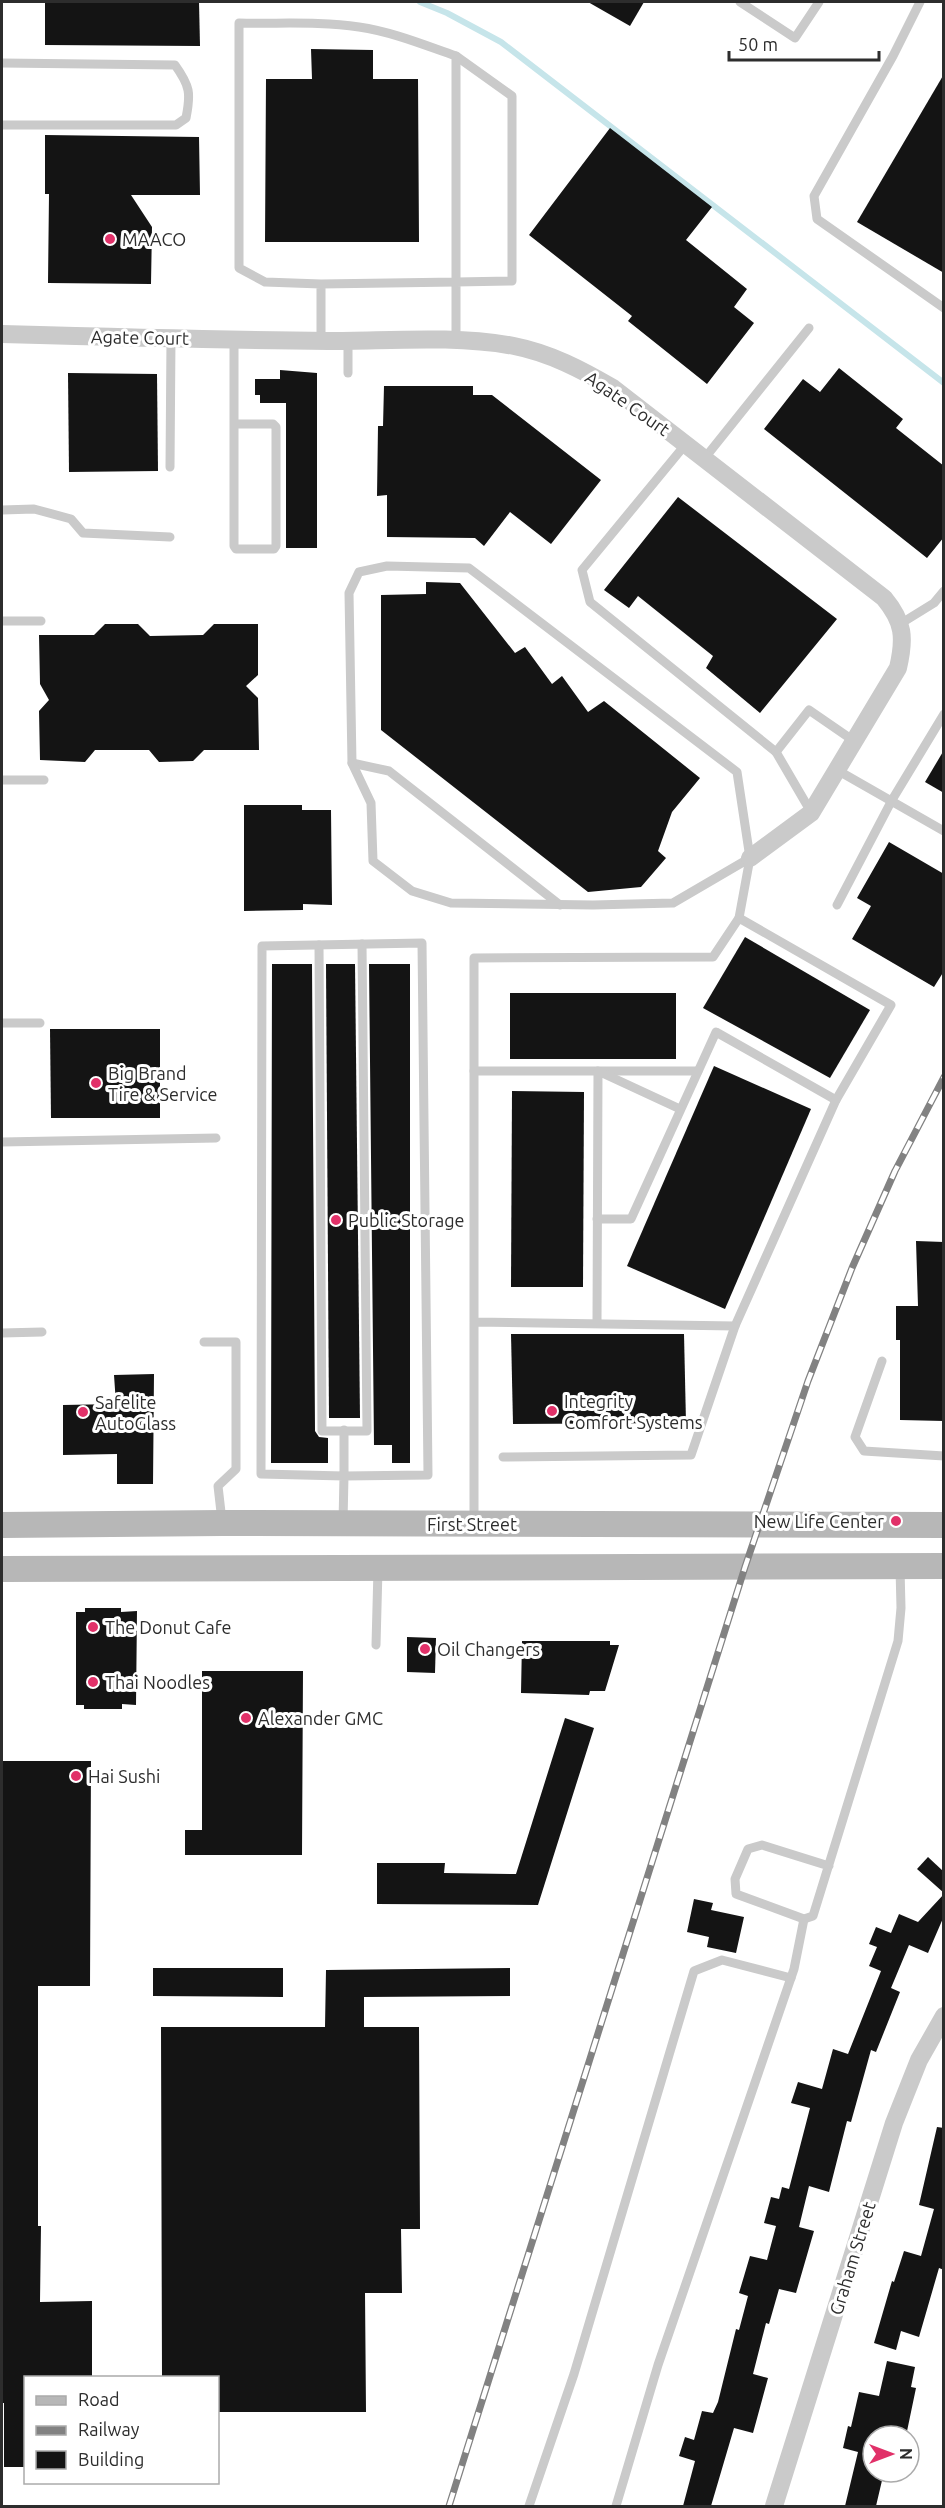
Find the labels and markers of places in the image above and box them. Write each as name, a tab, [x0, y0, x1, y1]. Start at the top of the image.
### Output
place label: MAACO	[122, 229, 186, 249]
marker: MAACO	[103, 232, 117, 246]
place label: Big Brand Tire & Service	[108, 1063, 218, 1104]
marker: Big Brand Tire & Service	[89, 1076, 103, 1090]
place label: Public Storage	[348, 1210, 465, 1230]
marker: Public Storage	[329, 1213, 343, 1227]
place label: Integrity Comfort Systems	[564, 1391, 703, 1432]
place label: Safelite AutoGlass	[95, 1392, 176, 1433]
marker: Integrity Comfort Systems	[545, 1404, 559, 1418]
marker: Safelite AutoGlass	[76, 1405, 90, 1419]
place label: New Life Center	[754, 1511, 884, 1531]
marker: New Life Center	[889, 1514, 903, 1528]
place label: The Donut Cafe	[105, 1617, 231, 1637]
marker: The Donut Cafe	[86, 1620, 100, 1634]
place label: Oil Changers	[437, 1639, 540, 1659]
marker: Oil Changers	[418, 1642, 432, 1656]
place label: Thai Noodles	[105, 1672, 210, 1692]
marker: Thai Noodles	[86, 1675, 100, 1689]
place label: Alexander GMC	[258, 1708, 383, 1728]
marker: Alexander GMC	[239, 1711, 253, 1725]
place label: Hai Sushi	[88, 1766, 160, 1786]
marker: Hai Sushi	[69, 1769, 83, 1783]

